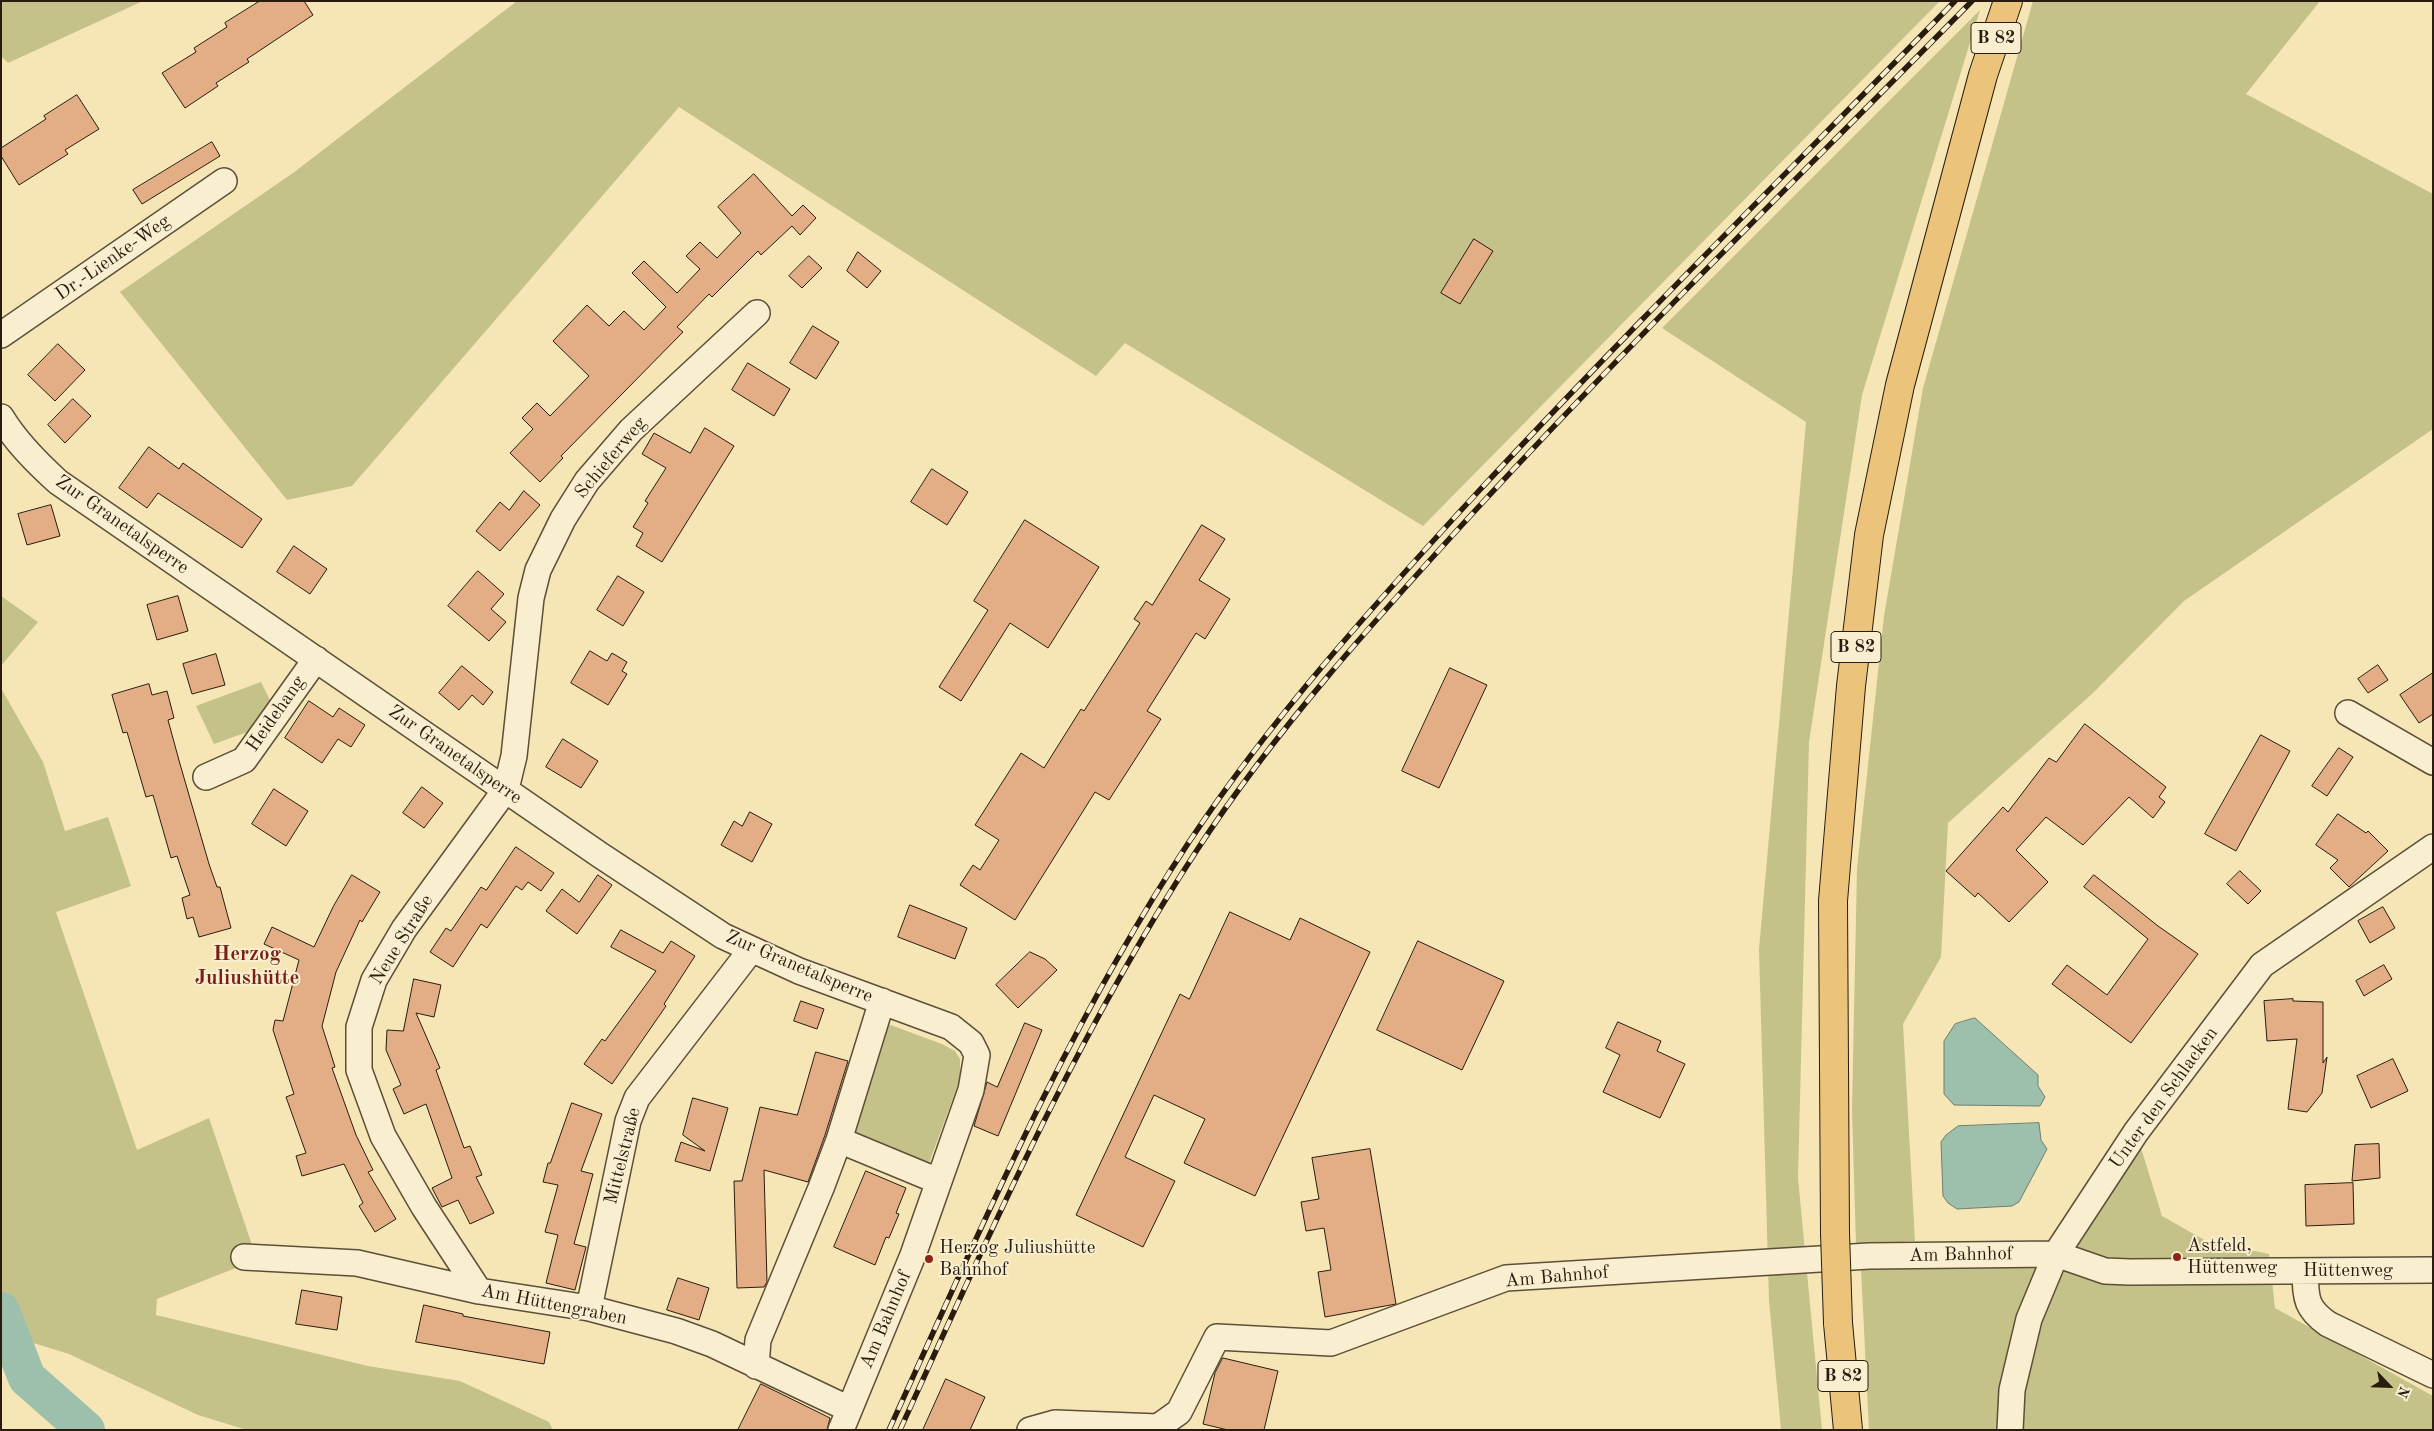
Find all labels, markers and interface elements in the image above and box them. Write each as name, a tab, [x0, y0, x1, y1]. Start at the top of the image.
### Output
road number: B 82	[1971, 22, 2021, 54]
street label: Dr.-Lienke-Weg	[51, 210, 175, 306]
street label: Schieferweg	[570, 412, 652, 504]
street label: Zur Granetalsperre	[51, 470, 193, 580]
road number: B 82	[1831, 632, 1881, 662]
street label: Heidehang	[241, 672, 311, 756]
street label: Zur Granetalsperre	[384, 700, 526, 810]
street label: Neue Straße	[365, 891, 439, 989]
street label: Zur Granetalsperre	[722, 926, 876, 1008]
district label: Herzog Juliushütte	[195, 941, 299, 991]
street label: Unter den Schlacken	[2105, 1023, 2223, 1173]
street label: Mittelstraße	[600, 1105, 646, 1207]
place label: Astfeld, Hüttenweg	[2187, 1235, 2277, 1279]
place label: Herzog Juliushütte Bahnhof	[939, 1237, 1095, 1281]
street label: Am Bahnhof	[1909, 1243, 2013, 1267]
marker: Astfeld, Hüttenweg	[2171, 1251, 2183, 1263]
marker: Herzog Juliushütte Bahnhof	[923, 1253, 935, 1265]
street label: Hüttenweg	[2303, 1260, 2393, 1282]
street label: Am Bahnhof	[1504, 1261, 1610, 1293]
street label: Am Bahnhof	[855, 1268, 917, 1372]
street label: Am Hüttengraben	[479, 1280, 629, 1330]
road number: B 82	[1818, 1360, 1868, 1392]
north arrow	[2364, 1361, 2414, 1411]
text: N	[2394, 1384, 2411, 1400]

